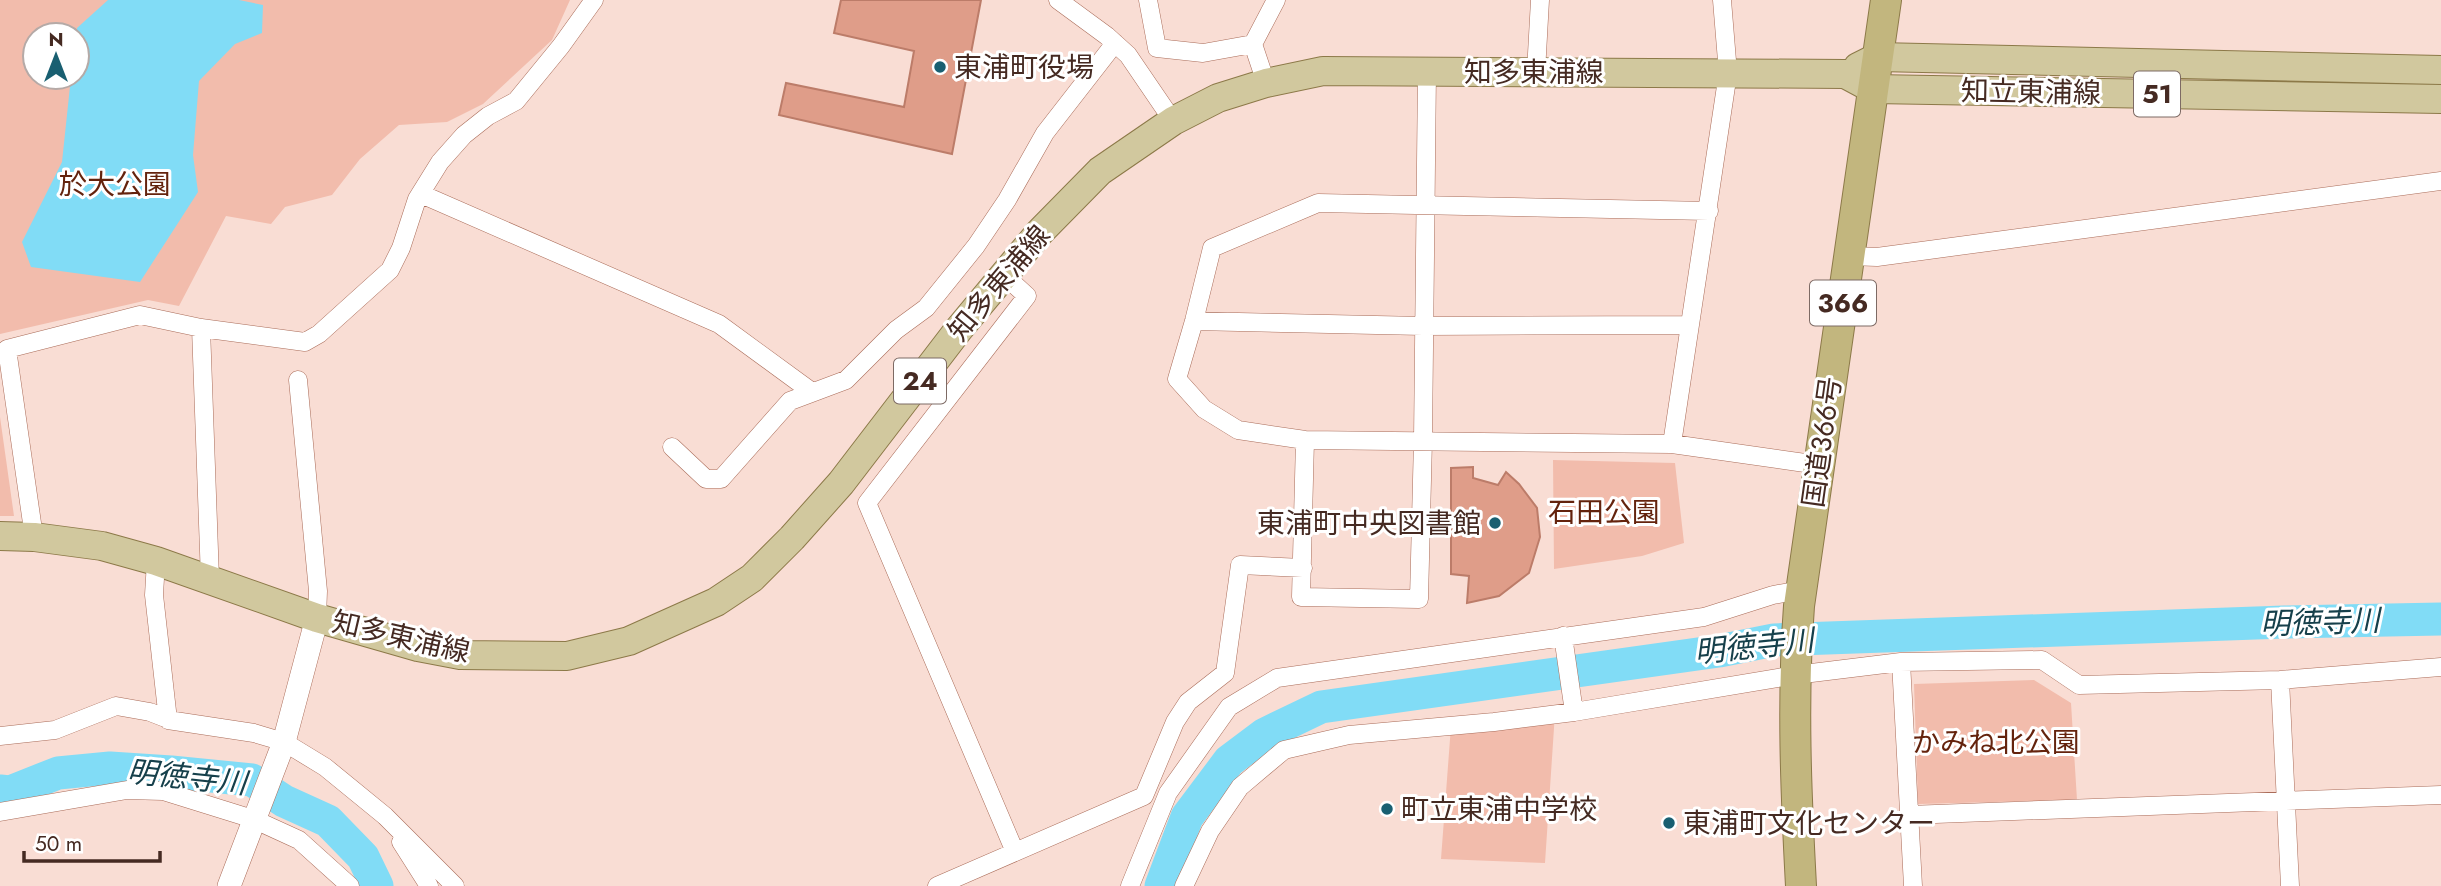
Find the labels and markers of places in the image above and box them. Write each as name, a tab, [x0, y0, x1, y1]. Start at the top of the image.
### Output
place label: 東浦町役場	[954, 47, 1094, 88]
marker: 東浦町役場	[932, 59, 948, 75]
place label: 東浦町中央図書館	[1257, 503, 1481, 544]
marker: 東浦町中央図書館	[1487, 515, 1503, 531]
place label: 町立東浦中学校	[1401, 789, 1597, 830]
marker: 町立東浦中学校	[1379, 801, 1395, 817]
place label: 東浦町文化センター	[1683, 803, 1935, 844]
marker: 東浦町文化センター	[1661, 815, 1677, 831]

